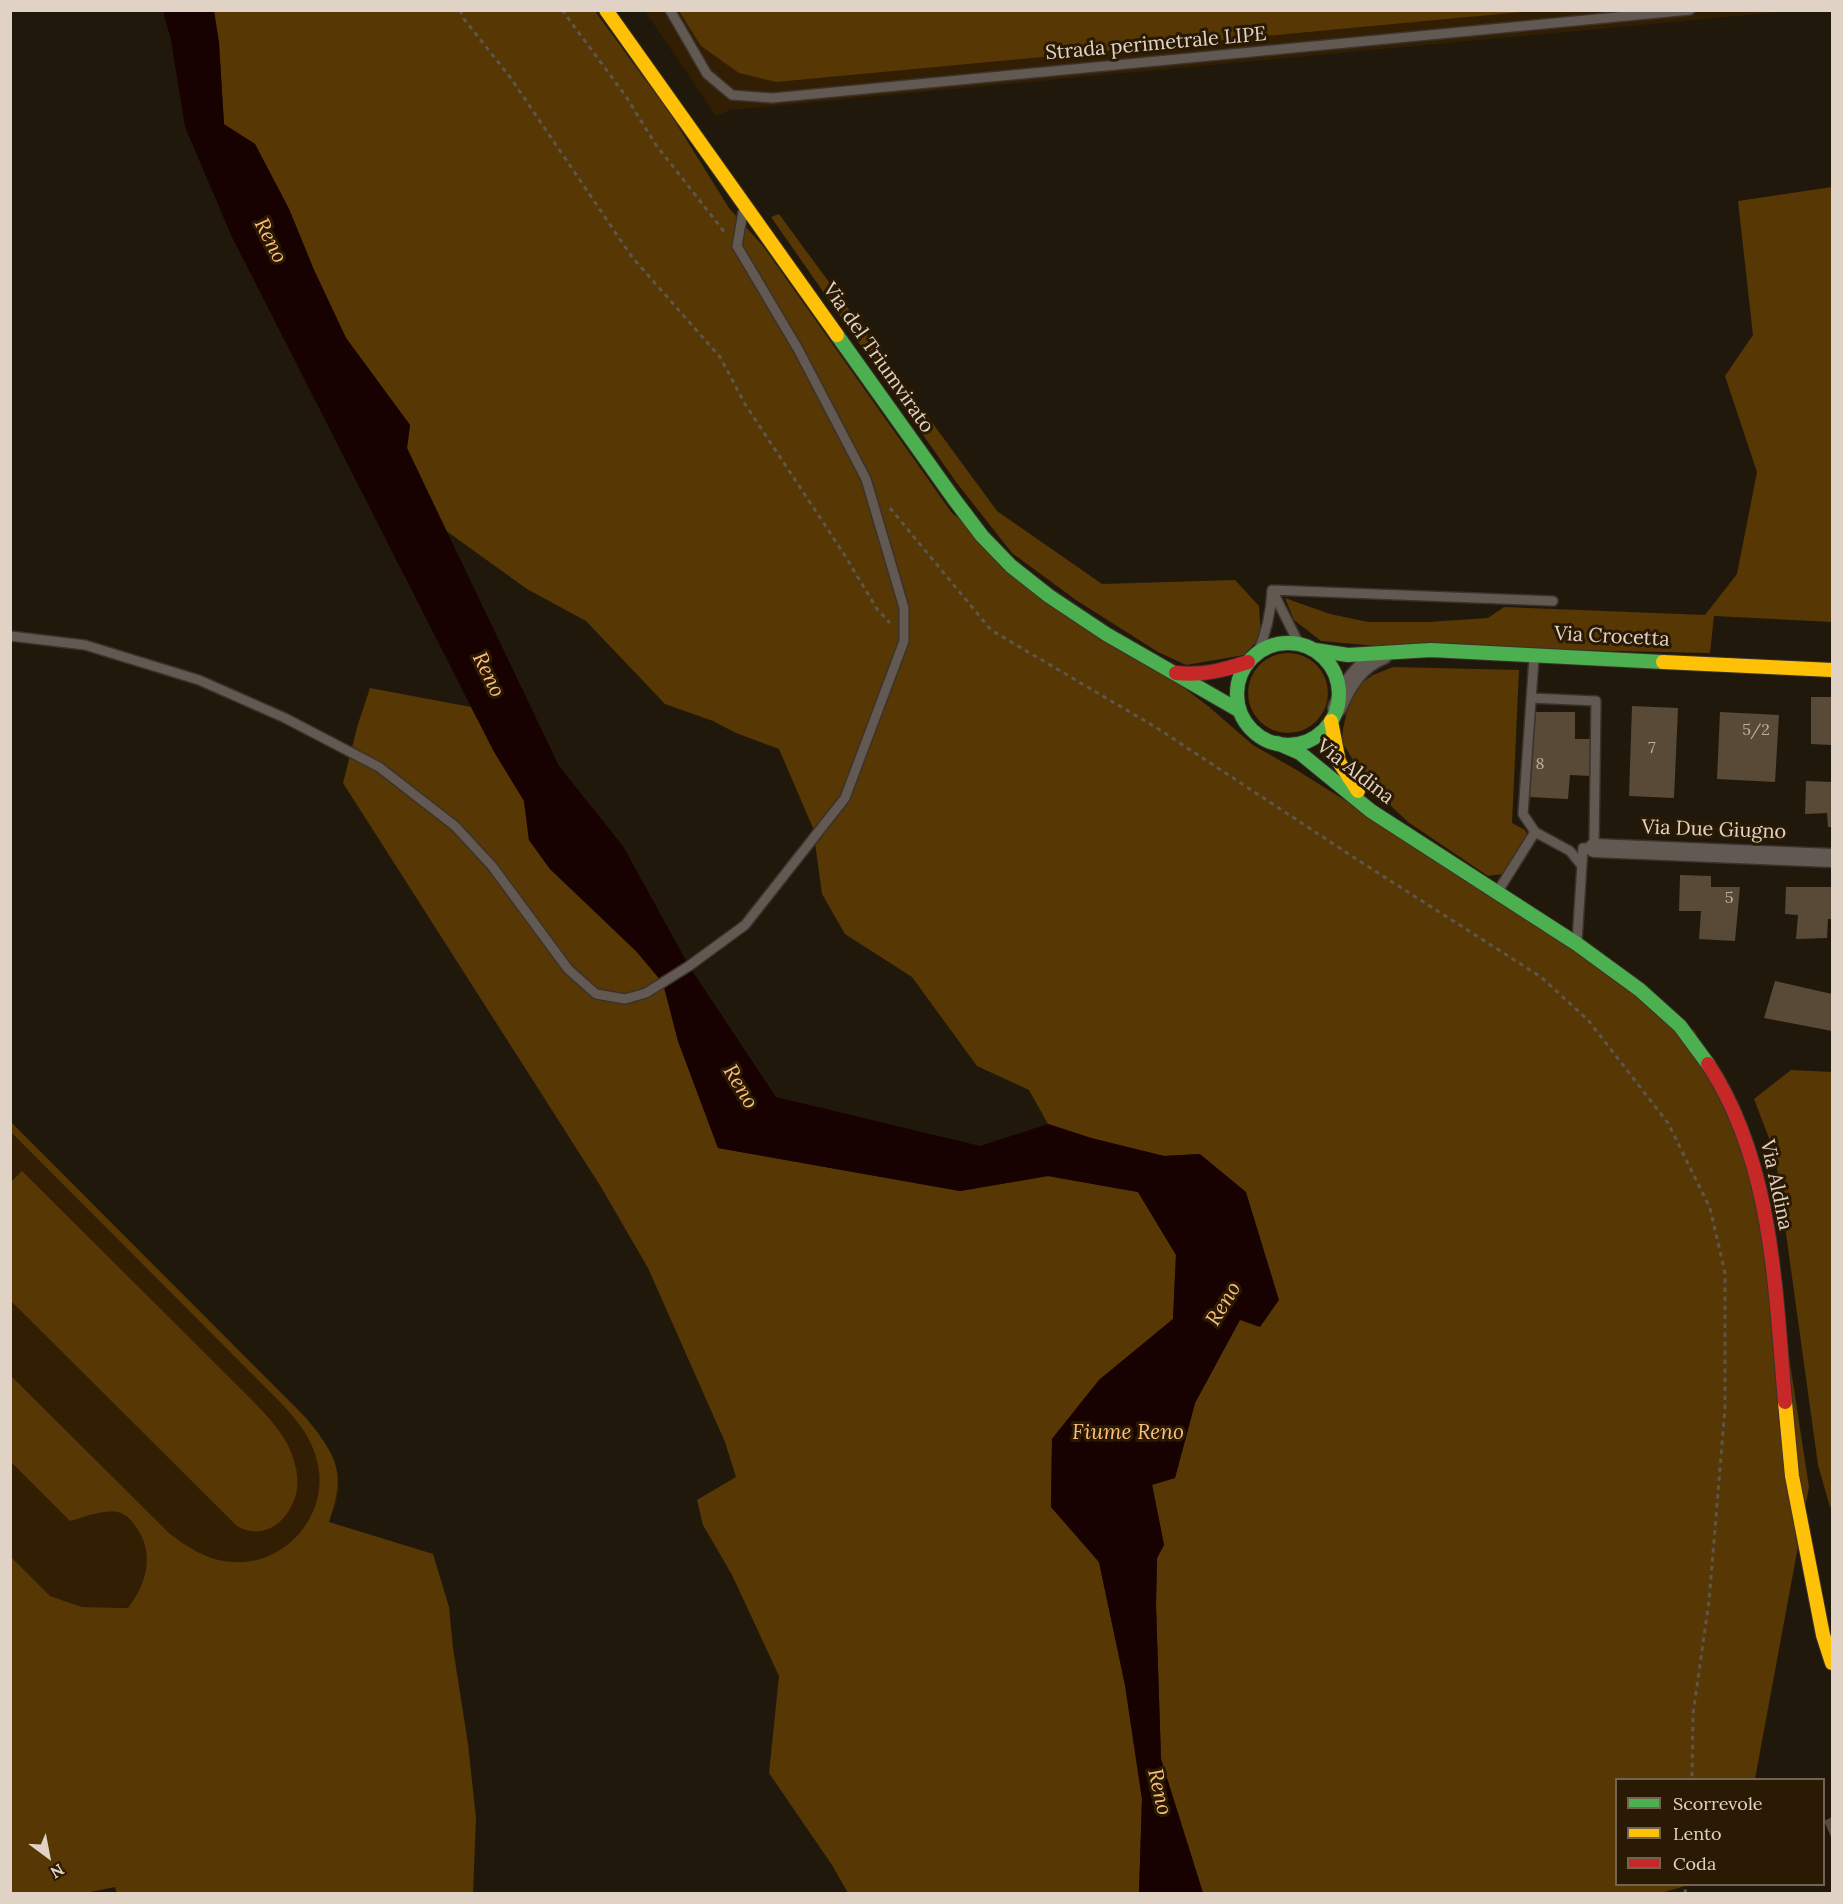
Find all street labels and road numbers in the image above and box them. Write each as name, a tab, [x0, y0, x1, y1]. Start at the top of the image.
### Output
street label: Strada perimetrale LIPE	[1044, 22, 1268, 66]
street label: Via del Triumvirato	[817, 278, 939, 438]
street label: Via Crocetta	[1554, 622, 1670, 652]
street label: Via Aldina	[1311, 734, 1399, 810]
street label: Via Due Giugno	[1641, 815, 1787, 845]
street label: Via Aldina	[1755, 1138, 1797, 1232]

